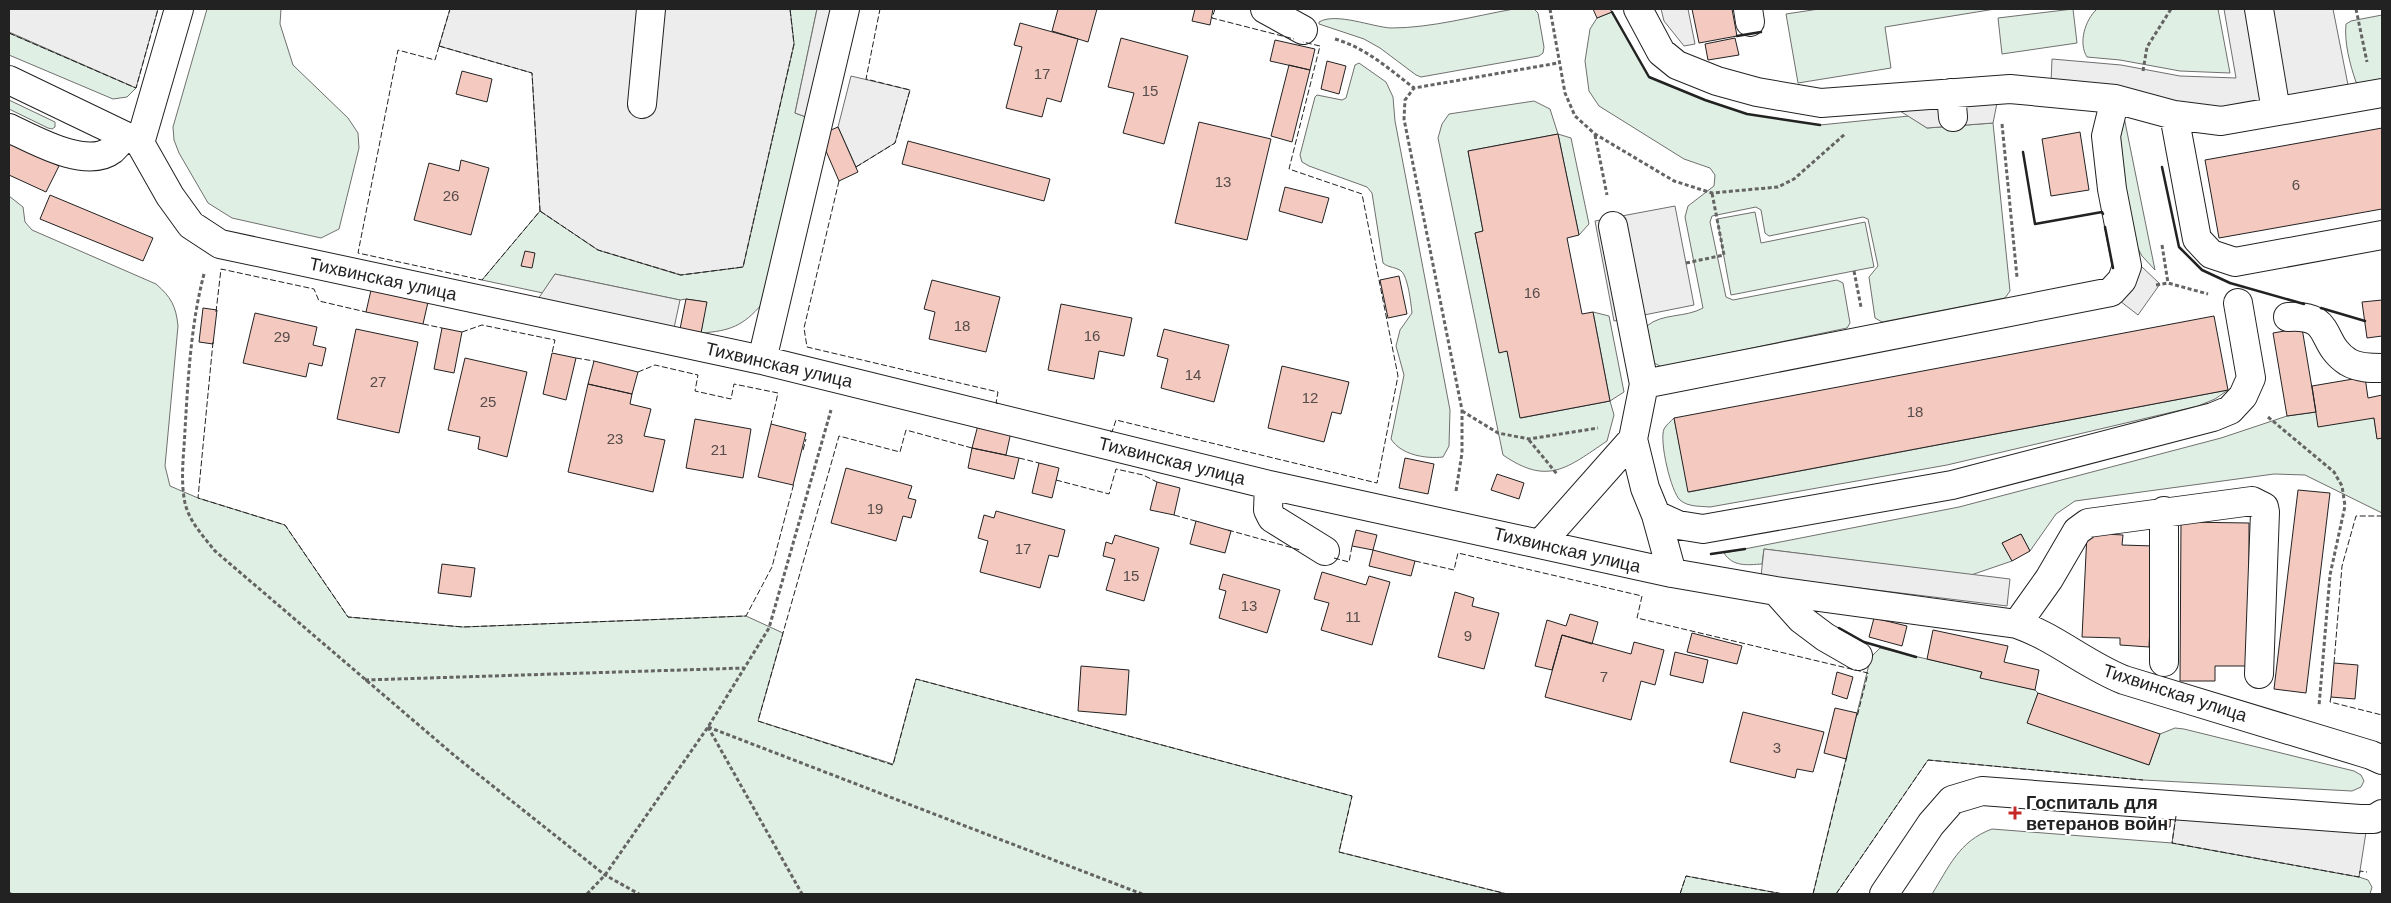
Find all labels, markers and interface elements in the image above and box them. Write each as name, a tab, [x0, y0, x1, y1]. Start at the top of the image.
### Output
house number: 17	[1034, 65, 1050, 82]
house number: 15	[1142, 82, 1158, 99]
house number: 13	[1215, 173, 1231, 190]
house number: 6	[2292, 176, 2300, 193]
house number: 26	[443, 187, 459, 204]
street label: Тихвинская улица	[307, 254, 460, 305]
house number: 16	[1524, 284, 1540, 301]
house number: 18	[954, 317, 970, 334]
house number: 16	[1084, 327, 1100, 344]
house number: 29	[274, 328, 290, 345]
street label: Тихвинская улица	[704, 338, 855, 392]
house number: 14	[1185, 366, 1201, 383]
house number: 27	[370, 373, 386, 390]
house number: 12	[1302, 389, 1318, 406]
house number: 25	[480, 393, 496, 410]
house number: 18	[1907, 403, 1923, 420]
house number: 23	[607, 430, 623, 447]
street label: Тихвинская улица	[1097, 433, 1248, 489]
house number: 21	[711, 441, 727, 458]
house number: 19	[867, 500, 883, 517]
street label: Тихвинская улица	[1492, 523, 1643, 577]
house number: 17	[1015, 540, 1031, 557]
house number: 15	[1123, 567, 1139, 584]
house number: 13	[1241, 597, 1257, 614]
house number: 11	[1345, 608, 1361, 625]
house number: 9	[1464, 627, 1472, 644]
street label: Тихвинская улица	[2100, 660, 2251, 726]
house number: 7	[1600, 668, 1608, 685]
house number: 3	[1773, 739, 1781, 756]
place label: Госпиталь для ветеранов войн	[2026, 793, 2168, 834]
marker: Госпиталь для ветеранов войн	[2008, 806, 2022, 820]

